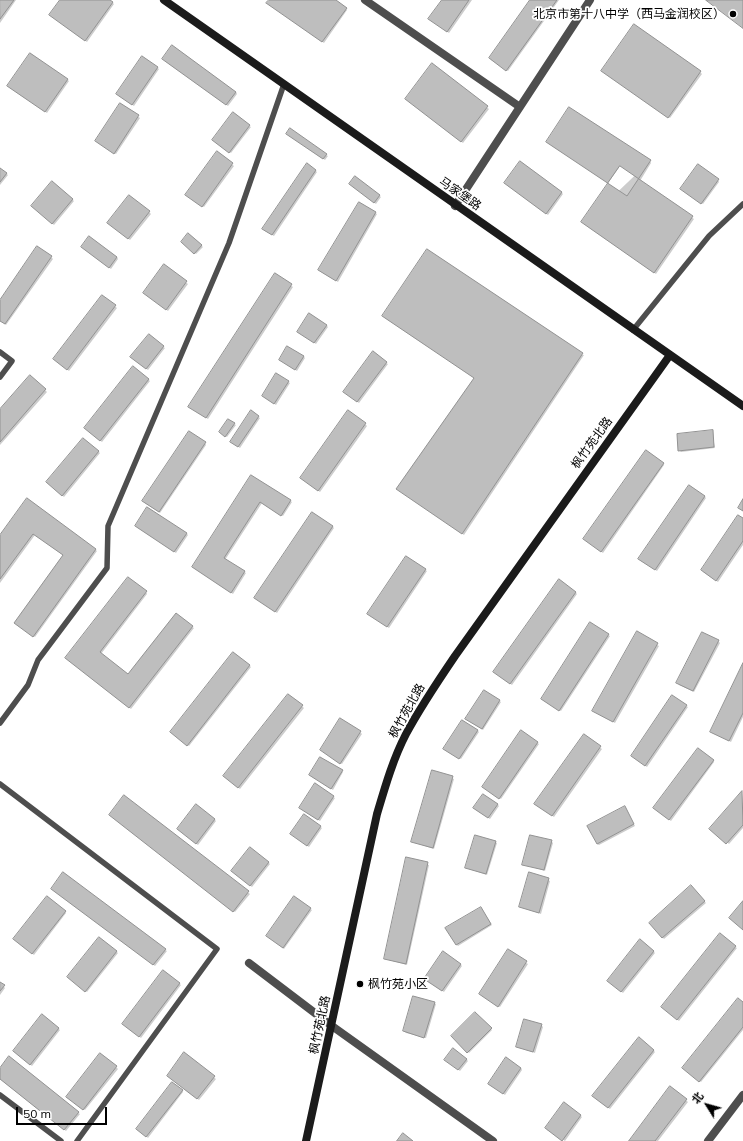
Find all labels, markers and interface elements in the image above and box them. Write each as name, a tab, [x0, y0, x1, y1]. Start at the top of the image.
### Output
place label: 北京市第十八中学（西马金润校区）	[533, 7, 725, 21]
marker: 北京市第十八中学（西马金润校区）	[728, 9, 738, 19]
street label: 马家堡路	[436, 174, 484, 214]
street label: 枫竹苑北路	[569, 414, 615, 472]
street label: 枫竹苑北路	[386, 681, 428, 741]
place label: 枫竹苑小区	[368, 977, 428, 991]
marker: 枫竹苑小区	[355, 979, 365, 989]
street label: 枫竹苑北路	[307, 994, 333, 1056]
north arrow	[687, 1085, 727, 1125]
text: 北	[689, 1089, 706, 1106]
scale bar	[18, 1099, 109, 1125]
text: 50 m	[23, 1106, 51, 1121]

